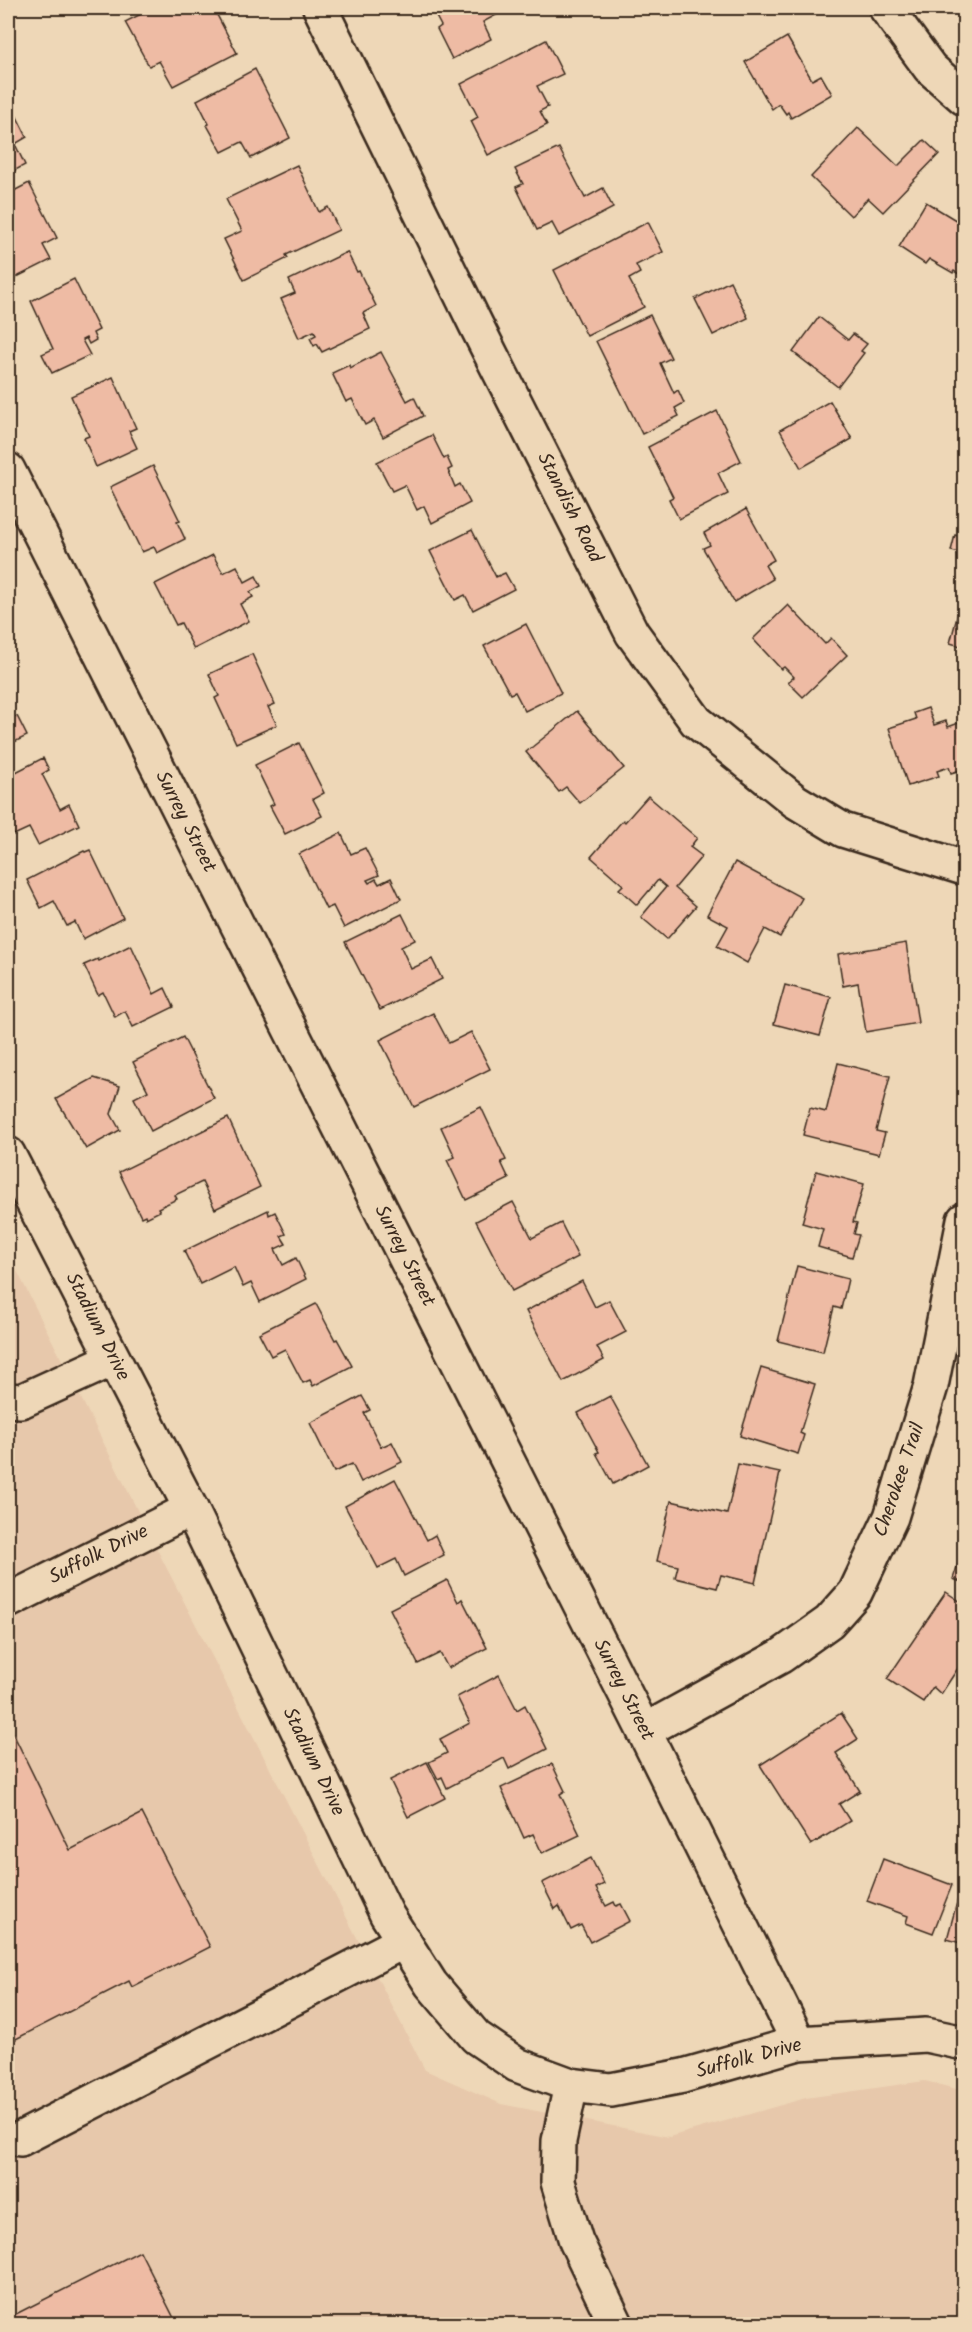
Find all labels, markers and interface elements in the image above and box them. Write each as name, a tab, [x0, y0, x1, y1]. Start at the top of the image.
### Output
street label: Standish Road	[527, 447, 611, 570]
street label: Surrey Street	[146, 765, 224, 879]
street label: Surrey Street	[365, 1199, 443, 1313]
street label: Stadium Drive	[56, 1267, 138, 1387]
street label: Cherokee Trail	[865, 1418, 935, 1542]
street label: Suffolk Drive	[43, 1516, 155, 1594]
street label: Surrey Street	[584, 1633, 662, 1747]
street label: Stadium Drive	[273, 1702, 353, 1822]
street label: Suffolk Drive	[693, 2030, 805, 2088]

